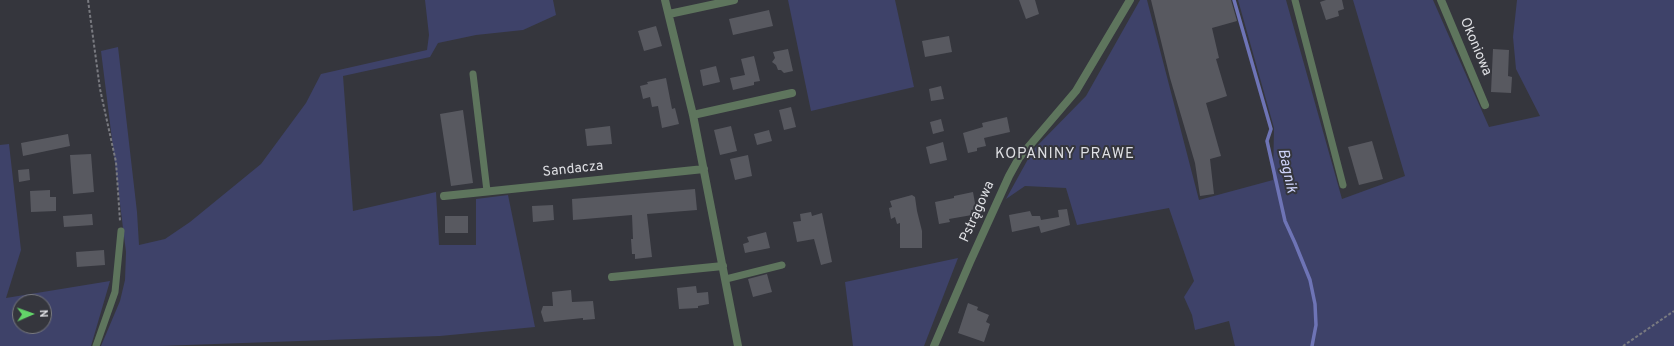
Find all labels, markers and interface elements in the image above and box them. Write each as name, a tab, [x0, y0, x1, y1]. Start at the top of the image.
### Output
street label: Okoniowa	[1455, 15, 1495, 79]
district label: KOPANINY PRAWE	[995, 146, 1135, 164]
water label: Bagnik	[1273, 147, 1299, 195]
street label: Sandacza	[542, 158, 604, 182]
street label: Pstrągowa	[957, 179, 999, 245]
north arrow	[12, 294, 52, 334]
text: N	[36, 309, 50, 318]

